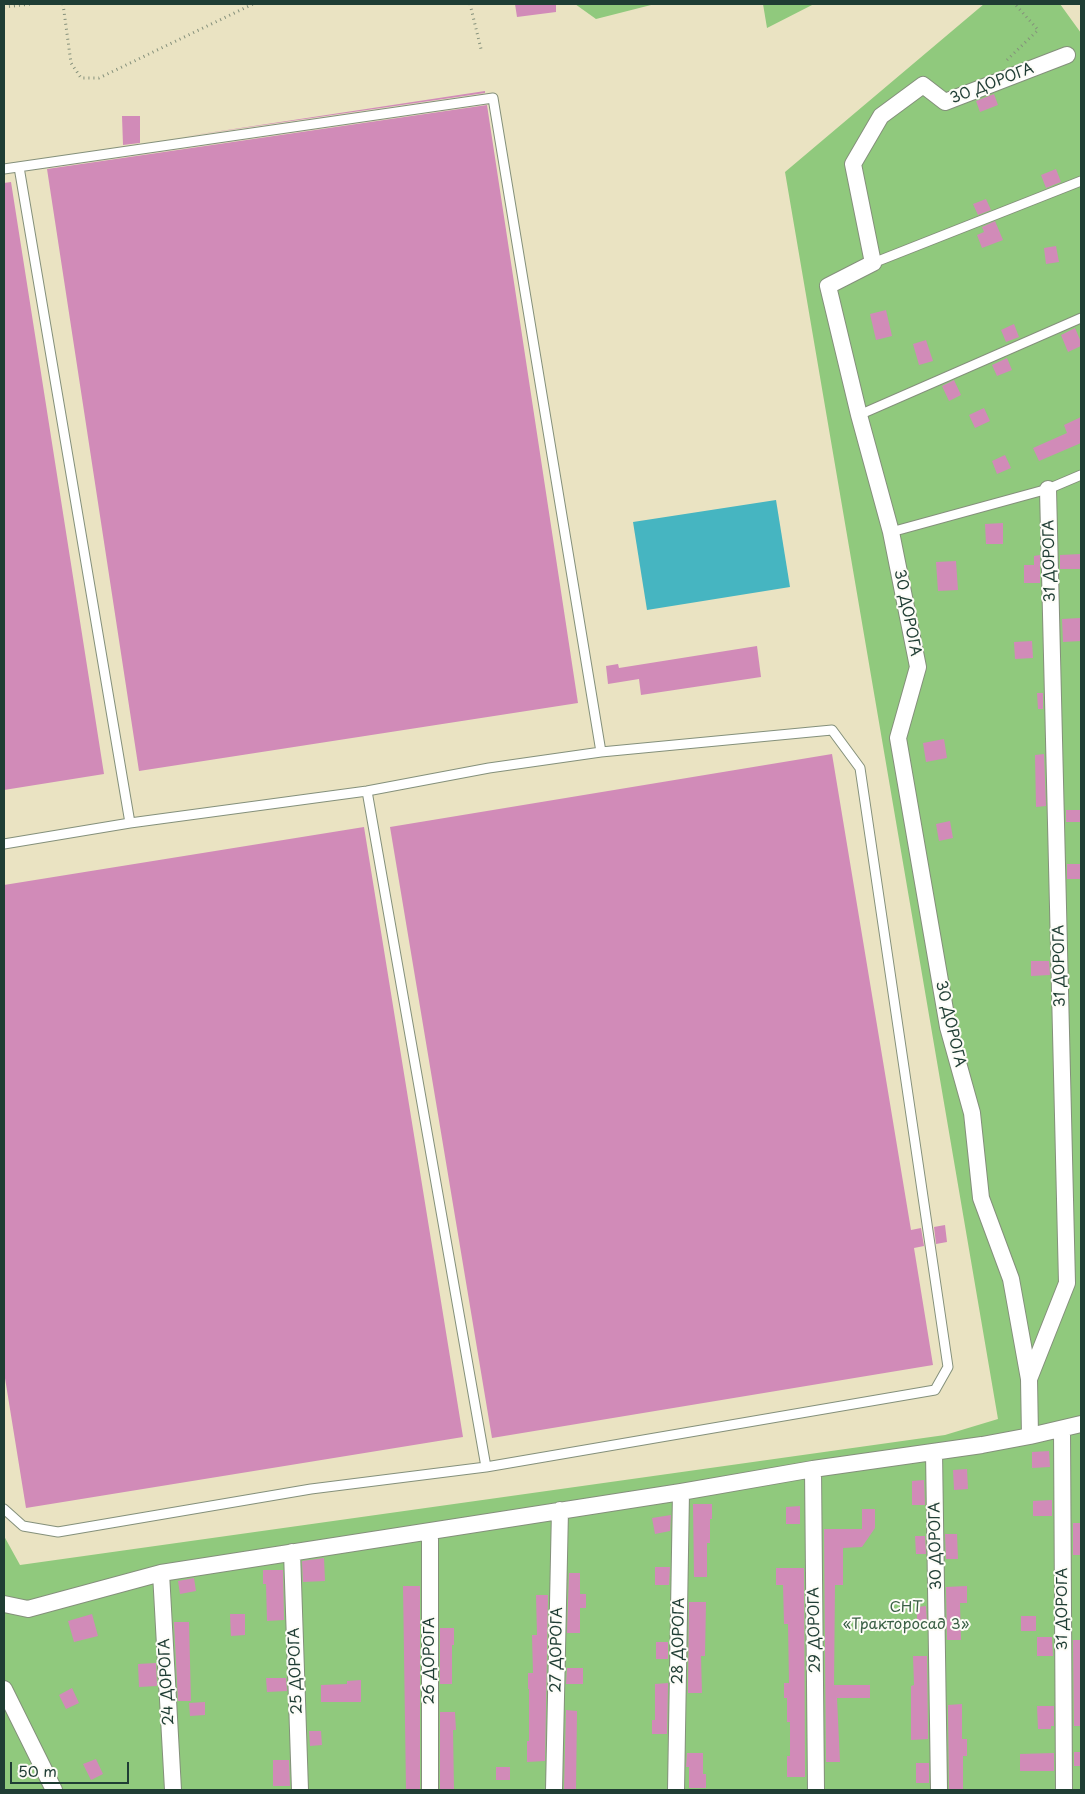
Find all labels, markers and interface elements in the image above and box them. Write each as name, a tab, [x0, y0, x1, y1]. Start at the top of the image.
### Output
street label: 30 ДОРОГА	[948, 60, 1036, 108]
street label: 31 ДОРОГА	[1040, 519, 1060, 603]
street label: 30 ДОРОГА	[890, 568, 924, 658]
street label: 31 ДОРОГА	[1050, 924, 1070, 1008]
street label: 30 ДОРОГА	[931, 979, 969, 1069]
street label: 30 ДОРОГА	[926, 1502, 946, 1590]
street label: 31 ДОРОГА	[1054, 1568, 1072, 1650]
street label: 29 ДОРОГА	[805, 1587, 825, 1673]
street label: 28 ДОРОГА	[669, 1597, 689, 1685]
park label: СНТ «Тракторосад 3»	[843, 1599, 969, 1634]
street label: 27 ДОРОГА	[547, 1607, 567, 1693]
street label: 26 ДОРОГА	[421, 1617, 439, 1705]
street label: 25 ДОРОГА	[285, 1627, 307, 1715]
street label: 24 ДОРОГА	[156, 1638, 178, 1726]
scale bar	[12, 1752, 131, 1784]
text: 50 m	[18, 1759, 57, 1782]

